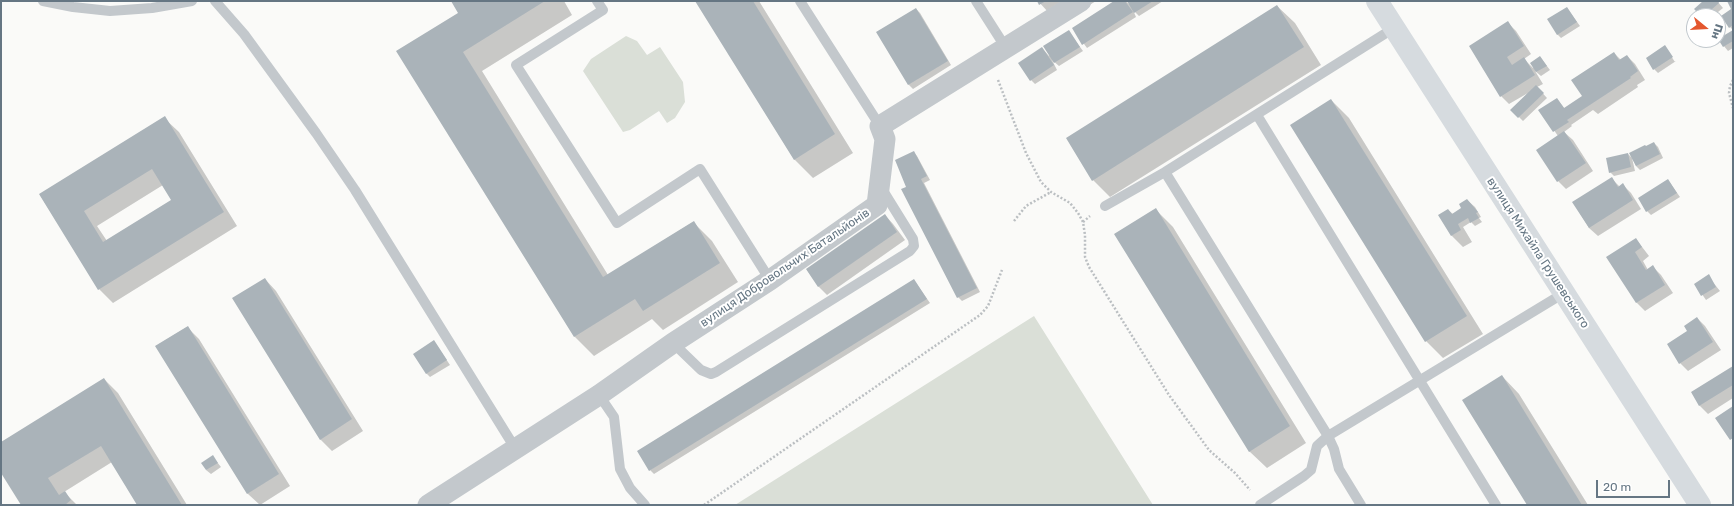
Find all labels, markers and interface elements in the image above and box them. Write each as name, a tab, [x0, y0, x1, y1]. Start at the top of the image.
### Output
north arrow	[1686, 8, 1726, 48]
text: Пн	[1708, 22, 1725, 41]
street label: вулиця Михайла Грушевського	[1484, 175, 1592, 331]
street label: вулиця Добровольчих Батальйонів	[697, 206, 873, 330]
scale bar	[1598, 472, 1672, 498]
text: 20 m	[1603, 480, 1631, 494]

